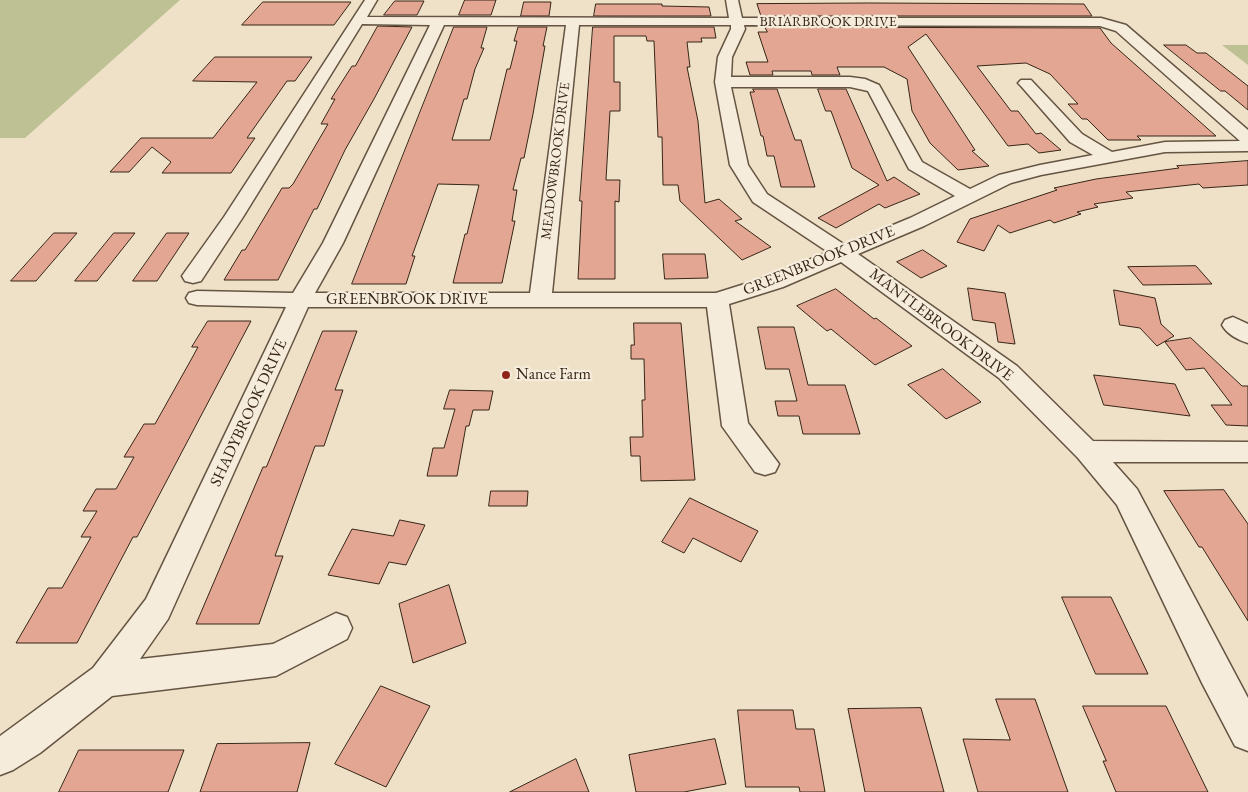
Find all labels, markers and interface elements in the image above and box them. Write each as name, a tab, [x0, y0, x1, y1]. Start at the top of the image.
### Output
street label: BRIARBROOK DRIVE	[759, 14, 897, 30]
street label: MEADOWBROOK DRIVE	[538, 81, 574, 241]
street label: GREENBROOK DRIVE	[740, 222, 898, 300]
street label: MANTLEBROOK DRIVE	[865, 265, 1017, 385]
street label: GREENBROOK DRIVE	[326, 290, 488, 310]
street label: SHADYBROOK DRIVE	[206, 336, 292, 490]
place label: Nance Farm	[516, 365, 591, 385]
marker: Nance Farm	[500, 369, 512, 381]

